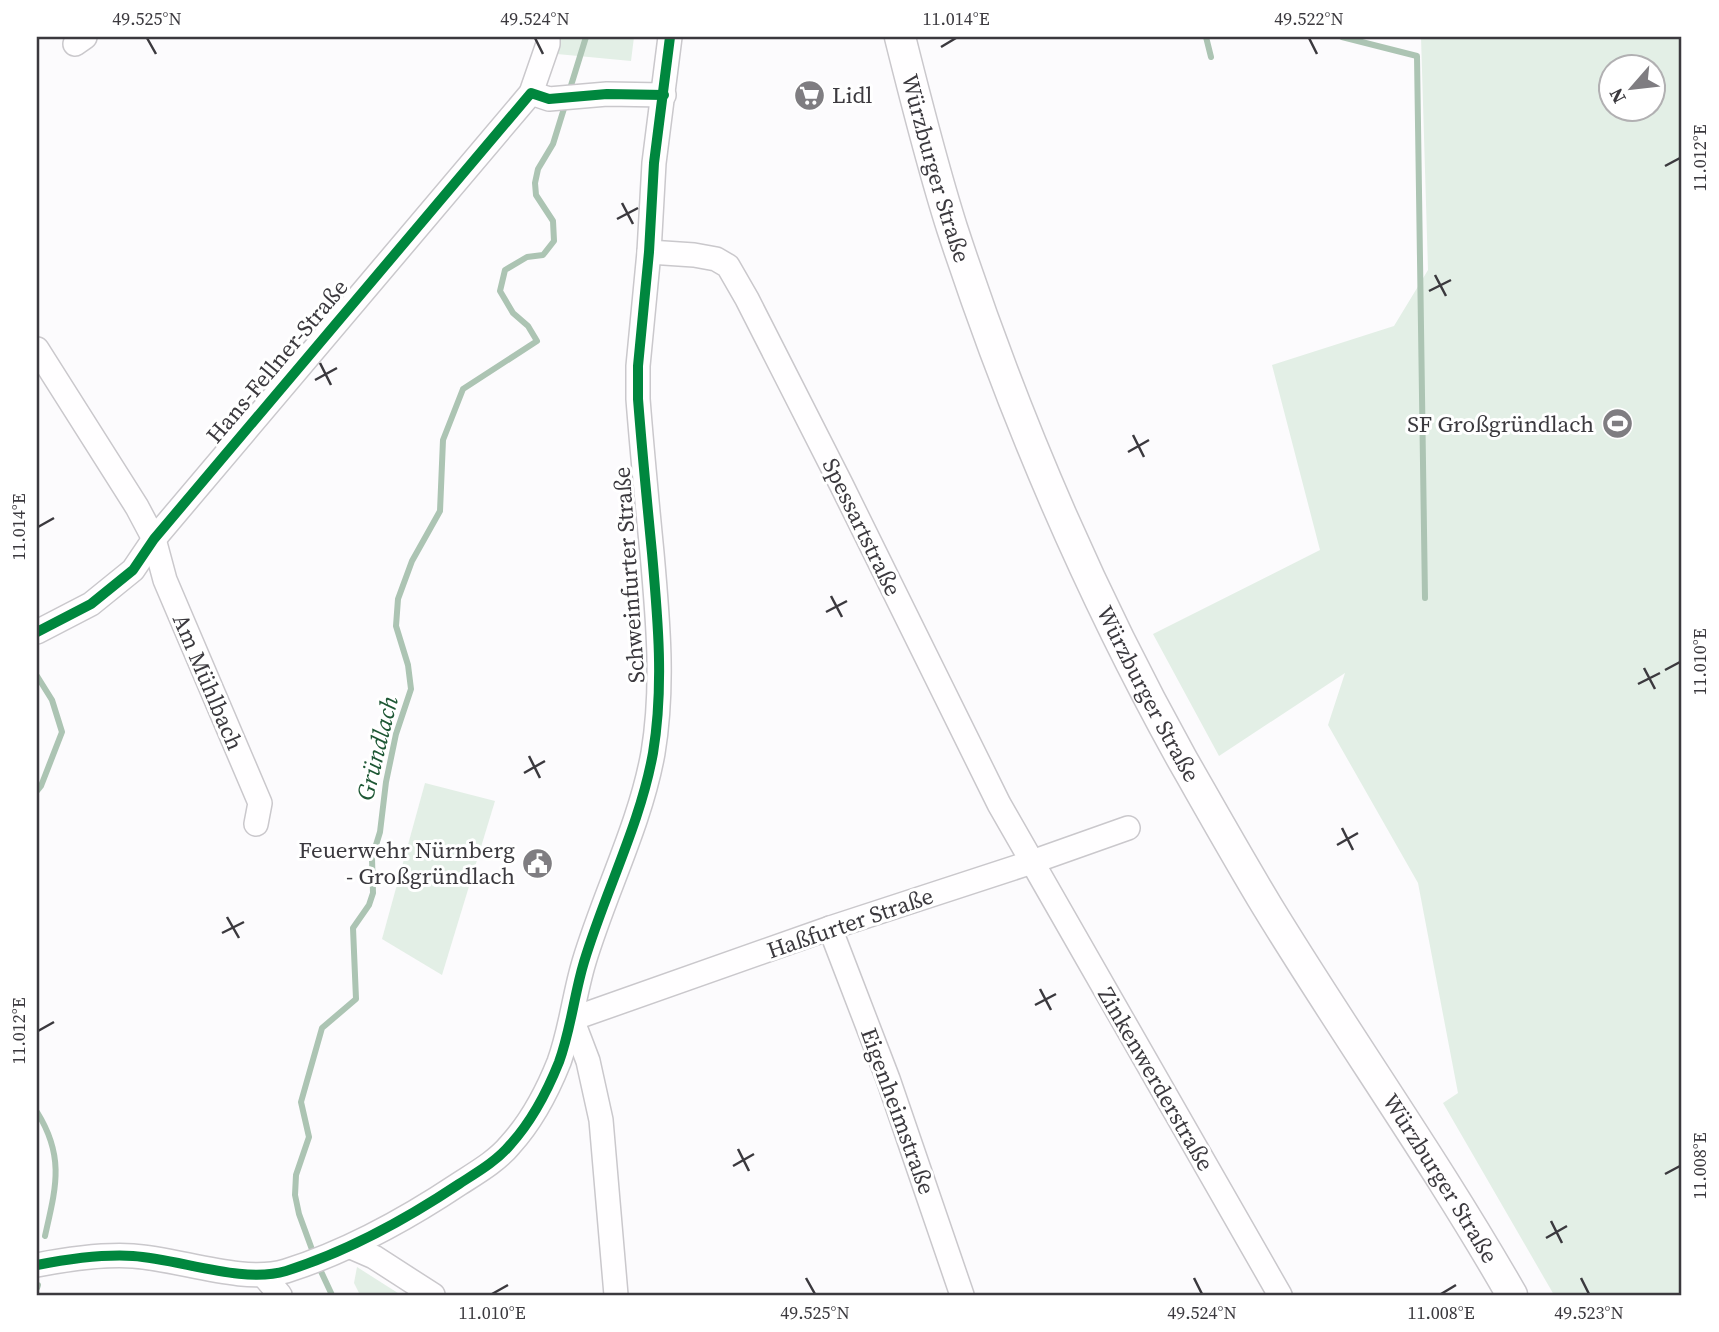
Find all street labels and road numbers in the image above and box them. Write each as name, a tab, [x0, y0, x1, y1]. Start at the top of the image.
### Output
street label: Würzburger Straße	[894, 71, 978, 267]
street label: Hans-Fellner-Straße	[199, 272, 355, 450]
street label: Spessartstraße	[815, 453, 909, 601]
street label: Schweinfurter Straße	[605, 466, 653, 684]
street label: Würzburger Straße	[1089, 600, 1208, 788]
street label: Am Mühlbach	[165, 609, 251, 755]
street label: Haßfurter Straße	[763, 880, 937, 966]
street label: Zinkenwerderstraße	[1090, 981, 1222, 1177]
street label: Eigenheimstraße	[853, 1023, 943, 1199]
street label: Würzburger Straße	[1375, 1087, 1506, 1269]

